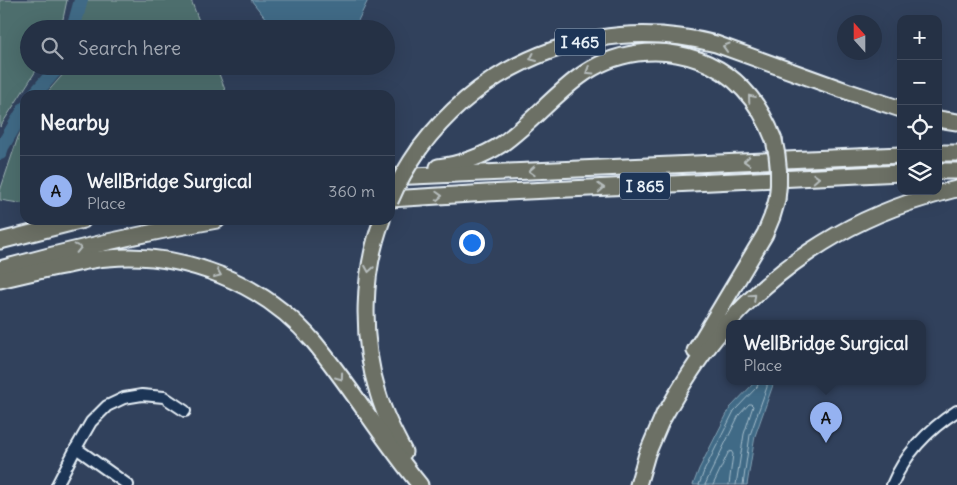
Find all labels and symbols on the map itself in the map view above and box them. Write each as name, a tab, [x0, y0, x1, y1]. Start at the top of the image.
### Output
north arrow	[837, 15, 882, 60]
road number: I 465	[555, 28, 605, 56]
one-way arrow	[722, 43, 731, 53]
one-way arrow	[529, 52, 538, 62]
one-way arrow	[585, 64, 594, 74]
one-way arrow	[748, 95, 756, 104]
one-way arrow	[743, 156, 751, 167]
one-way arrow	[528, 165, 536, 176]
road number: I 865	[620, 172, 670, 200]
one-way arrow	[812, 172, 820, 183]
one-way arrow	[597, 183, 605, 194]
one-way arrow	[435, 190, 443, 201]
your location	[459, 230, 485, 256]
one-way arrow	[74, 243, 83, 254]
one-way arrow	[365, 265, 375, 274]
one-way arrow	[213, 268, 222, 279]
one-way arrow	[747, 293, 756, 302]
one-way arrow	[335, 371, 343, 380]
pin: A	[810, 402, 842, 443]

